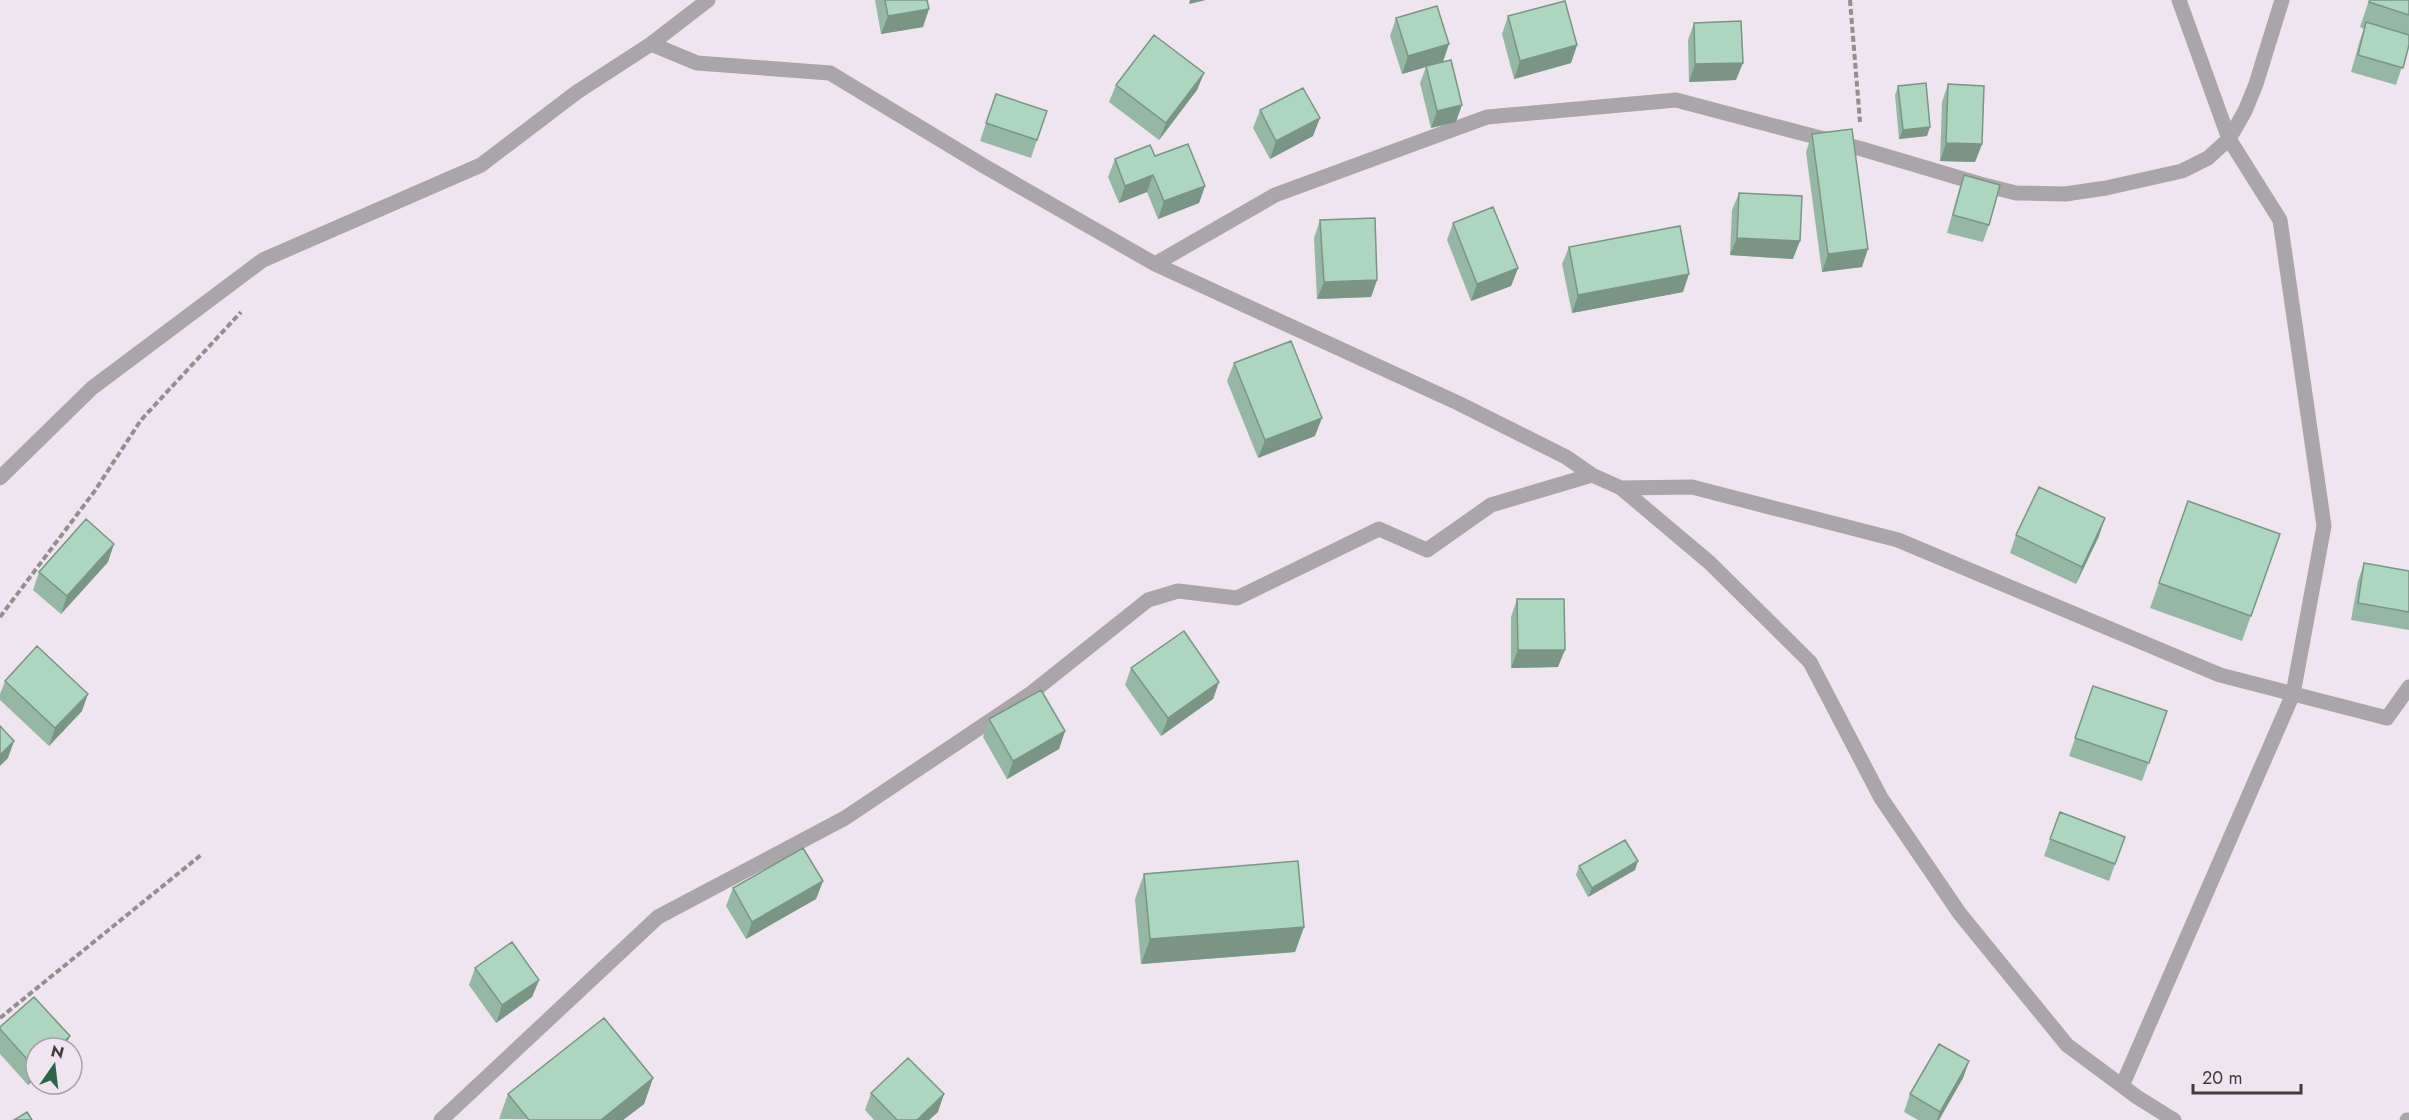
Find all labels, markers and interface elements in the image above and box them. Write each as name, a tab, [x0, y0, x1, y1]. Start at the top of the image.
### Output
north arrow	[24, 1036, 84, 1096]
text: N	[49, 1039, 66, 1065]
scale bar	[2193, 1057, 2301, 1095]
text: 20 m	[2202, 1065, 2242, 1091]

